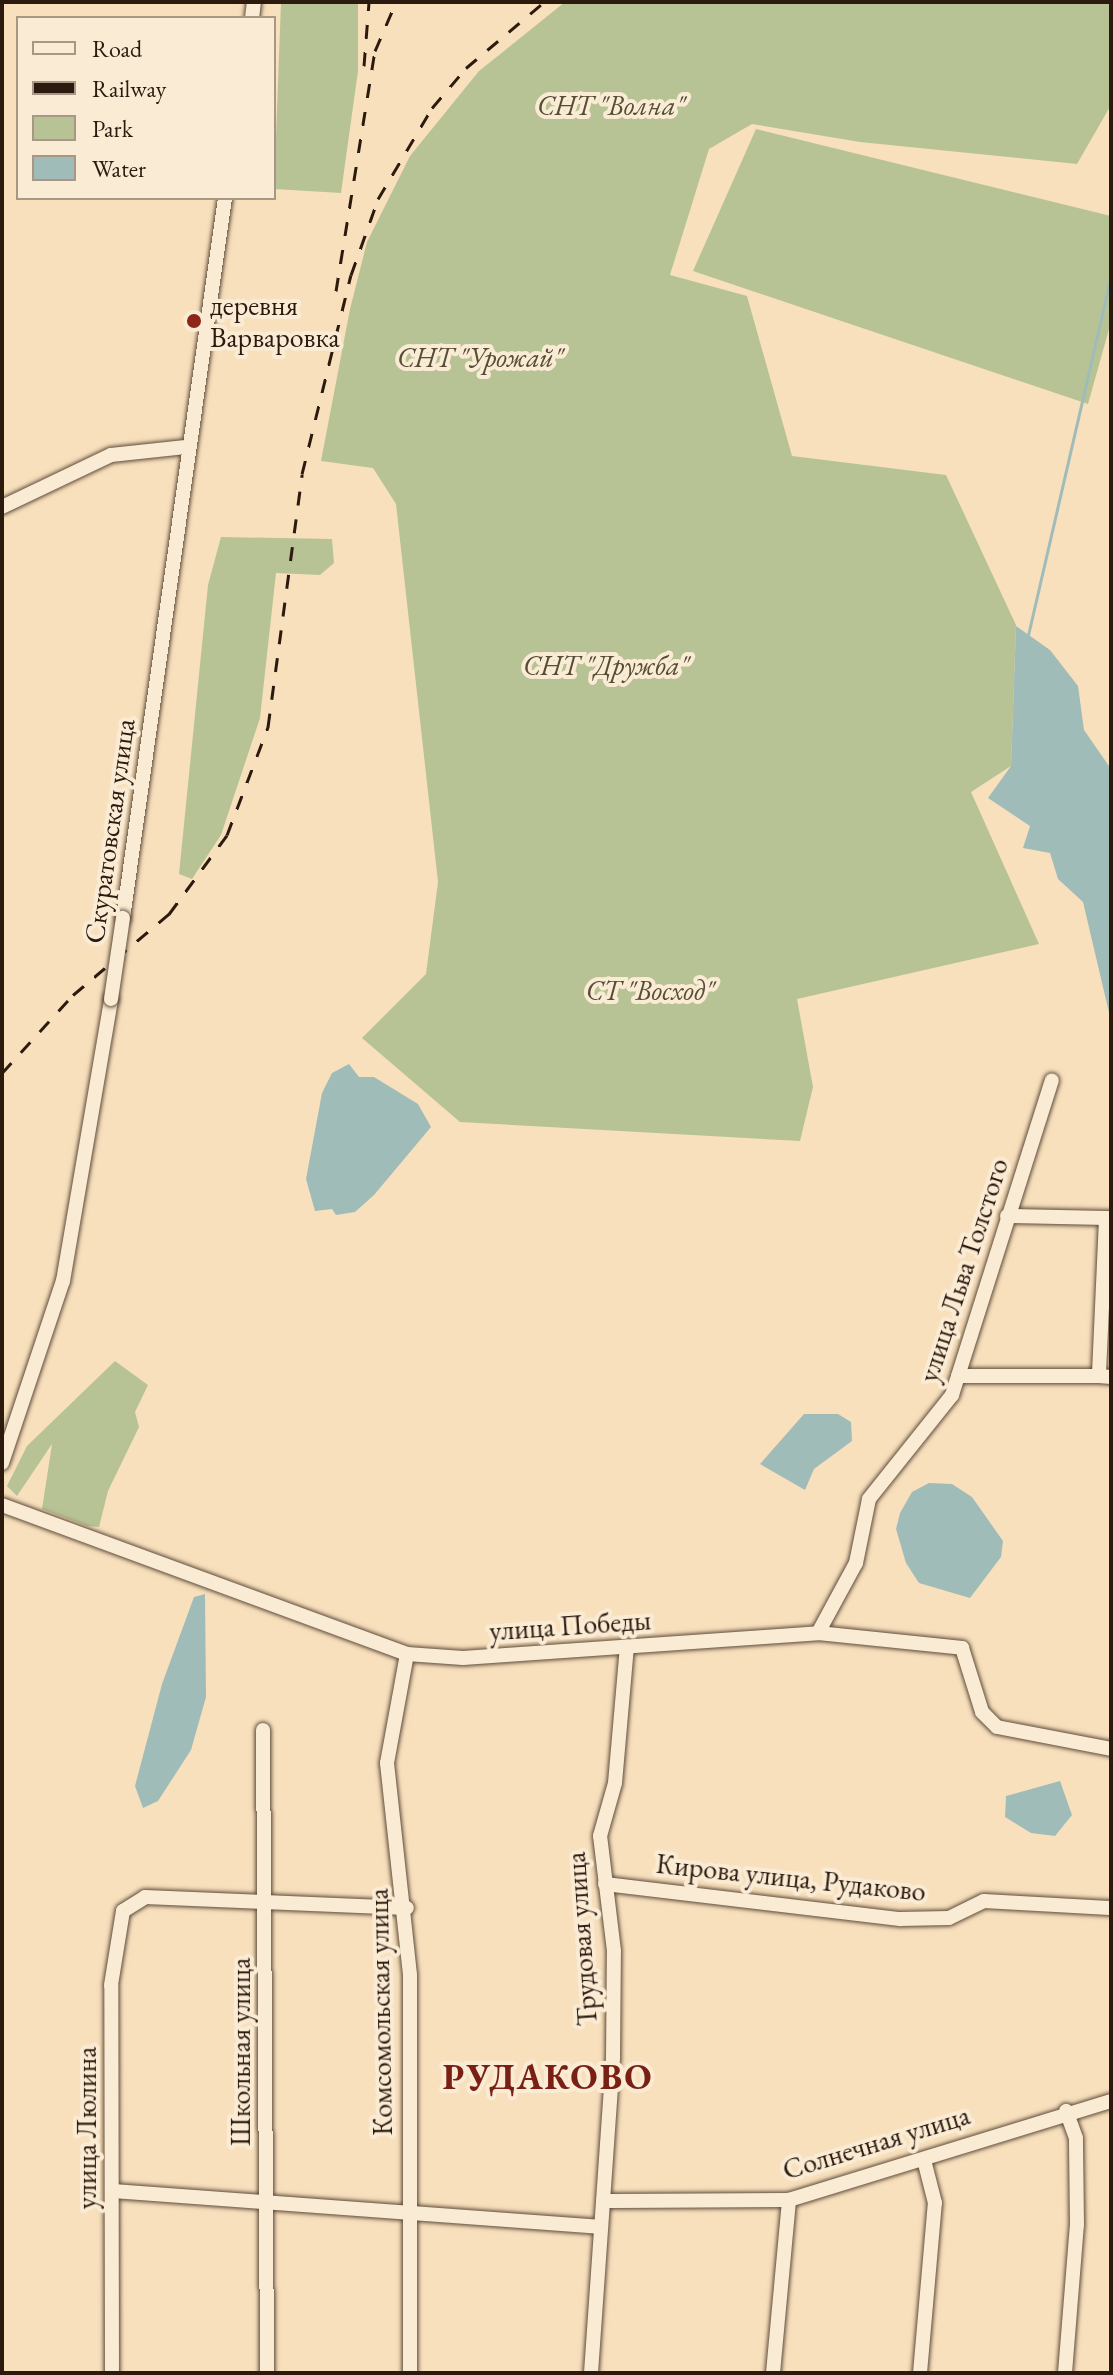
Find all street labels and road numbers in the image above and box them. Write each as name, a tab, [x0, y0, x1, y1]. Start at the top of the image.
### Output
street label: Скуратовская улица	[77, 717, 141, 945]
street label: улица Льва Толстого	[911, 1154, 1015, 1386]
street label: улица Победы	[488, 1603, 652, 1647]
street label: Кирова улица, Рудаково	[654, 1846, 928, 1908]
street label: Трудовая улица	[558, 1851, 604, 2027]
street label: Комсомольская улица	[361, 1888, 399, 2136]
street label: Школьная улица	[223, 1958, 257, 2146]
street label: улица Люлина	[69, 2047, 103, 2209]
street label: Солнечная улица	[778, 2098, 974, 2186]

